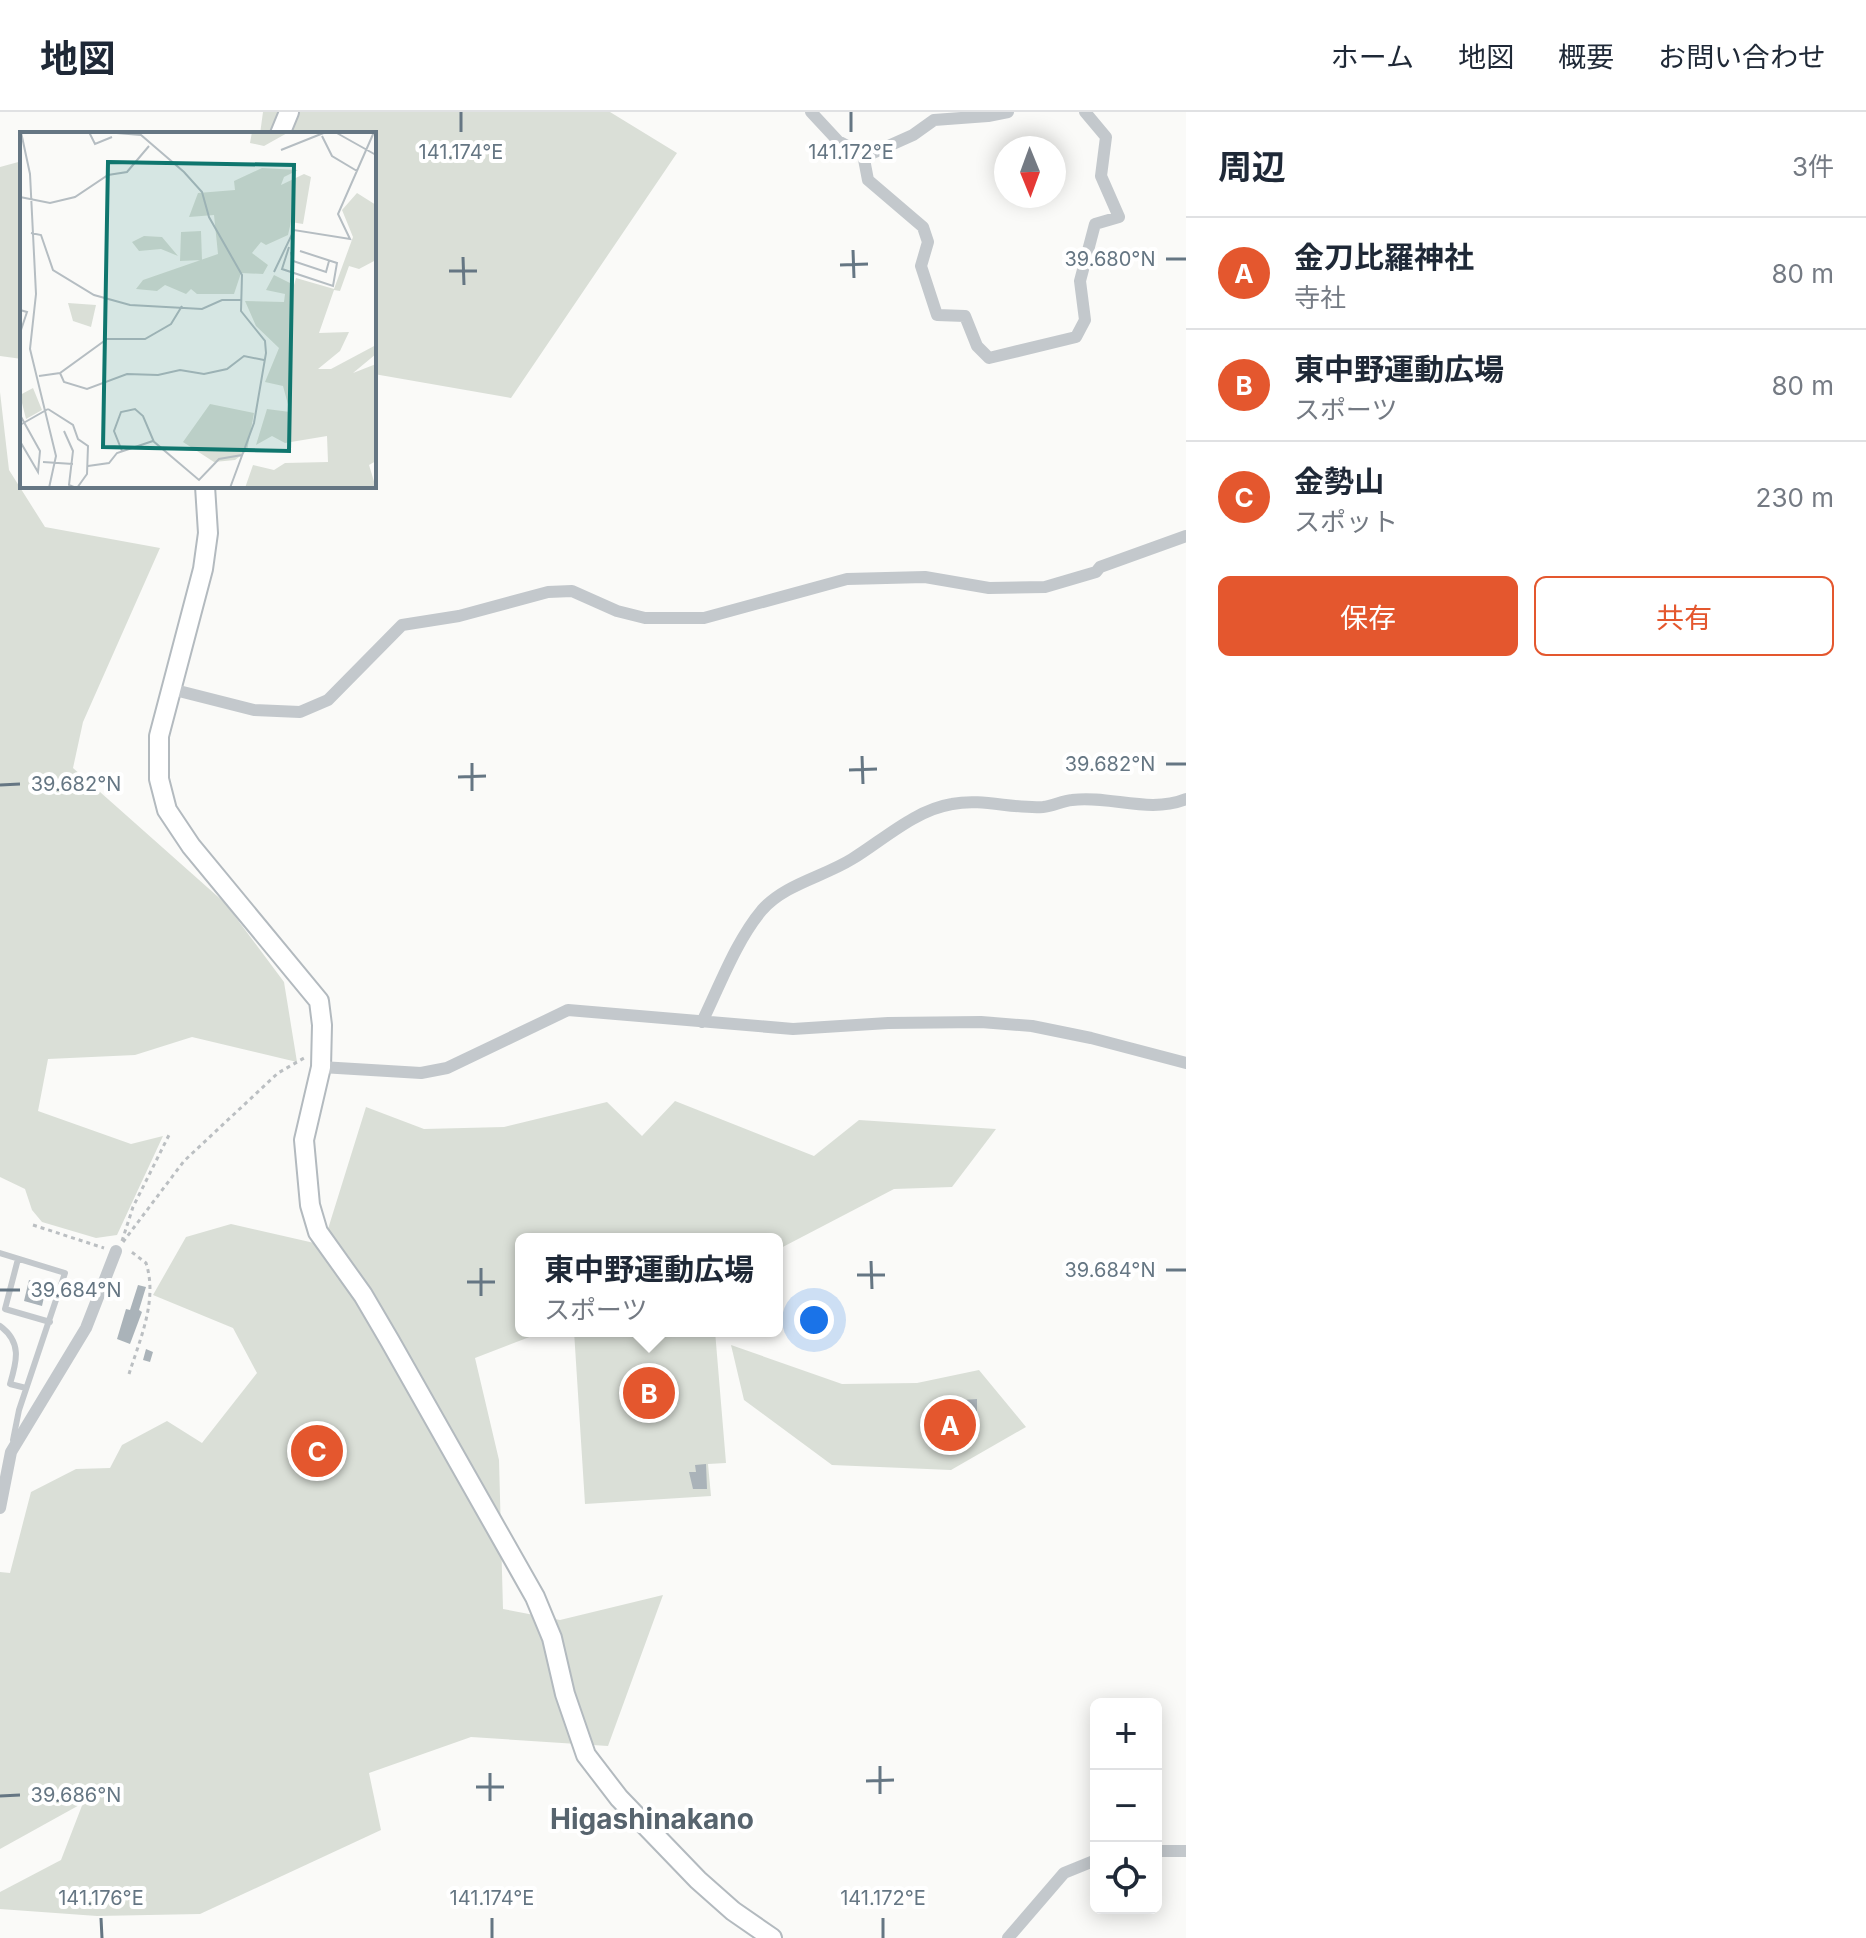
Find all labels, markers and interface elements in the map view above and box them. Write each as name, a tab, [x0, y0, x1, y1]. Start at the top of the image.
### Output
text: 地図	[40, 35, 116, 81]
text: ホーム	[1331, 40, 1414, 74]
text: 地図	[1458, 40, 1514, 74]
text: 概要	[1558, 40, 1614, 74]
text: お問い合わせ	[1658, 40, 1826, 74]
inset map	[20, 132, 376, 488]
north arrow	[994, 136, 1066, 208]
text: 141.174°E	[419, 140, 503, 164]
text: 141.172°E	[808, 140, 894, 164]
text: 周辺	[1218, 146, 1286, 187]
text: 3件	[1792, 151, 1834, 182]
text: 金刀比羅神社	[1294, 239, 1474, 275]
text: 39.680°N	[1064, 247, 1156, 271]
text: A	[1234, 258, 1254, 289]
text: 80 m	[1771, 258, 1834, 289]
text: 寺社	[1294, 282, 1346, 313]
text: 東中野運動広場	[1294, 351, 1504, 387]
text: B	[1235, 370, 1253, 401]
text: 80 m	[1771, 370, 1834, 401]
text: スポーツ	[1294, 394, 1397, 425]
text: 金勢山	[1294, 463, 1384, 499]
text: C	[1234, 482, 1254, 513]
text: 230 m	[1756, 482, 1834, 513]
text: スポット	[1294, 506, 1398, 537]
button: 保存	[1218, 576, 1518, 656]
button: 共有	[1534, 576, 1834, 656]
text: 39.682°N	[1065, 752, 1155, 776]
text: 39.682°N	[31, 772, 121, 796]
popup	[515, 1233, 783, 1337]
text: 東中野運動広場	[544, 1251, 754, 1287]
text: 39.684°N	[1065, 1258, 1156, 1282]
text: 39.684°N	[31, 1278, 122, 1302]
text: スポーツ	[544, 1294, 647, 1325]
your location	[794, 1300, 834, 1340]
pin: B	[623, 1363, 675, 1423]
pin: A	[924, 1395, 976, 1455]
pin: C	[291, 1421, 343, 1481]
map controls	[1090, 1698, 1162, 1914]
button: +	[1090, 1698, 1162, 1770]
button: −	[1090, 1770, 1162, 1842]
text: 39.686°N	[31, 1783, 121, 1807]
district label: Higashinakano	[550, 1802, 754, 1836]
button: locate	[1090, 1842, 1162, 1914]
text: 141.176°E	[58, 1886, 144, 1910]
text: 141.174°E	[450, 1886, 534, 1910]
text: 141.172°E	[840, 1886, 926, 1910]

